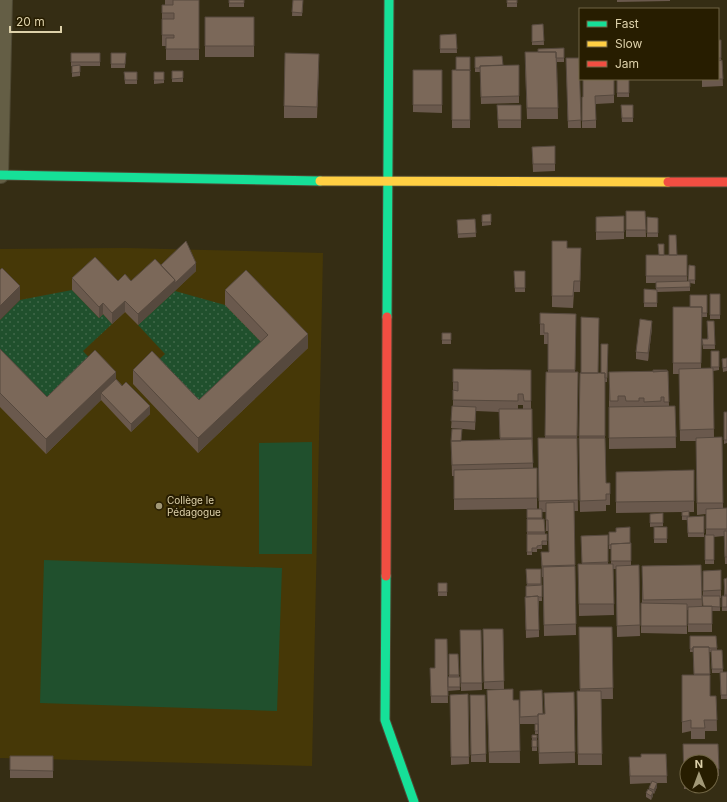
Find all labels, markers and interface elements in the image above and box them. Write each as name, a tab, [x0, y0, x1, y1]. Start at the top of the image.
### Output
scale bar	[10, 8, 61, 34]
legend	[579, 8, 719, 80]
text: 20 m	[16, 14, 45, 29]
text: Fast	[615, 16, 639, 31]
text: Slow	[615, 36, 643, 51]
text: Jam	[615, 56, 639, 71]
place label: Collège le Pédagogue	[167, 494, 221, 518]
marker: Collège le Pédagogue	[154, 501, 164, 511]
north arrow	[679, 754, 719, 794]
text: N	[695, 757, 703, 771]

